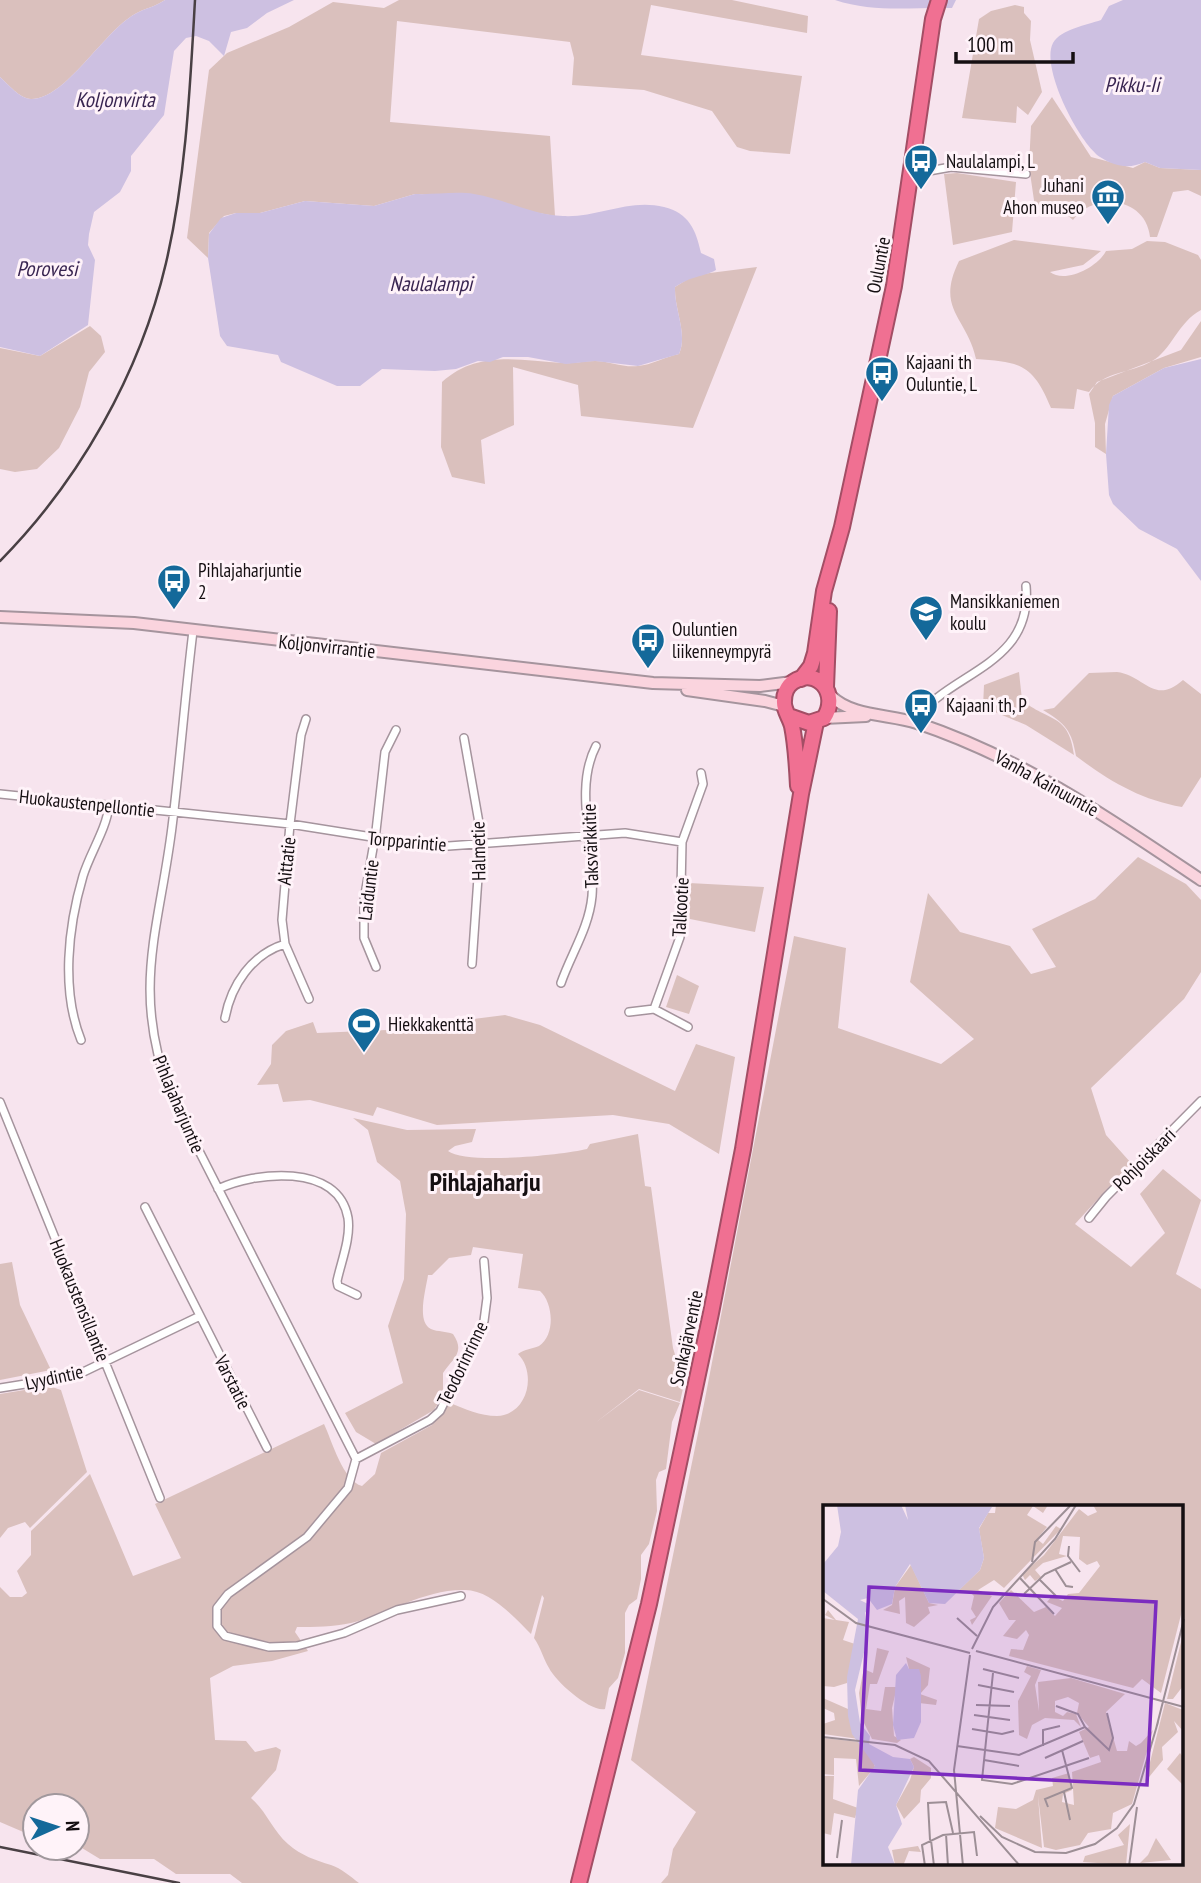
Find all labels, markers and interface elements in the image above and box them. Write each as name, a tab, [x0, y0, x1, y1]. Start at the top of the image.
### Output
scale bar	[956, 21, 1073, 65]
text: 100 m	[967, 31, 1013, 58]
water label: Pikku-Ii	[1105, 71, 1162, 98]
water label: Koljonvirta	[75, 86, 156, 113]
bus stop icon: Naulalampi, L	[902, 142, 940, 191]
place label: Naulalampi, L	[946, 149, 1035, 173]
place label: Juhani Ahon museo	[1003, 173, 1084, 219]
museum icon: Juhani Ahon museo	[1089, 177, 1127, 226]
street label: Ouluntie	[861, 235, 895, 295]
water label: Porovesi	[16, 255, 80, 282]
water label: Naulalampi	[390, 270, 475, 297]
place label: Kajaani th Ouluntie, L	[906, 350, 977, 396]
bus stop icon: Kajaani th Ouluntie, L	[863, 354, 901, 403]
place label: Pihlajaharjuntie 2	[198, 558, 302, 604]
bus stop icon: Pihlajaharjuntie 2	[155, 562, 193, 611]
place label: Mansikkaniemen koulu	[950, 589, 1060, 635]
school or university icon: Mansikkaniemen koulu	[907, 593, 945, 642]
place label: Ouluntien liikenneympyrä	[672, 617, 771, 663]
bus stop icon: Ouluntien liikenneympyrä	[629, 621, 667, 670]
street label: Koljonvirrantie	[278, 629, 377, 663]
bus stop icon: Kajaani th, P	[902, 686, 940, 735]
place label: Kajaani th, P	[946, 693, 1027, 717]
street label: Vanha Kainuuntie	[990, 744, 1103, 821]
street label: Huokaustenpellontie	[18, 784, 156, 822]
street label: Taksvärkkitie	[577, 803, 603, 889]
street label: Halmetie	[465, 821, 491, 881]
street label: Torpparintie	[367, 826, 448, 856]
street label: Aittatie	[272, 836, 300, 886]
street label: Laiduntie	[352, 858, 384, 922]
street label: Talkootie	[666, 876, 694, 937]
sports icon: Hiekkakenttä	[345, 1005, 383, 1054]
place label: Hiekkakenttä	[388, 1012, 474, 1036]
street label: Pihlajaharjuntie	[148, 1052, 210, 1157]
street label: Pohjoiskaari	[1107, 1122, 1181, 1196]
district label: Pihlajaharju	[429, 1165, 541, 1198]
street label: Huokaustensillantie	[45, 1235, 116, 1365]
street label: Sonkajärventie	[664, 1288, 708, 1388]
street label: Teodorinrinne	[431, 1317, 493, 1409]
street label: Varstatie	[209, 1350, 257, 1413]
street label: Lyydintie	[23, 1359, 85, 1395]
inset map	[823, 1505, 1184, 1866]
north arrow	[21, 1792, 91, 1862]
text: N	[61, 1820, 85, 1832]

